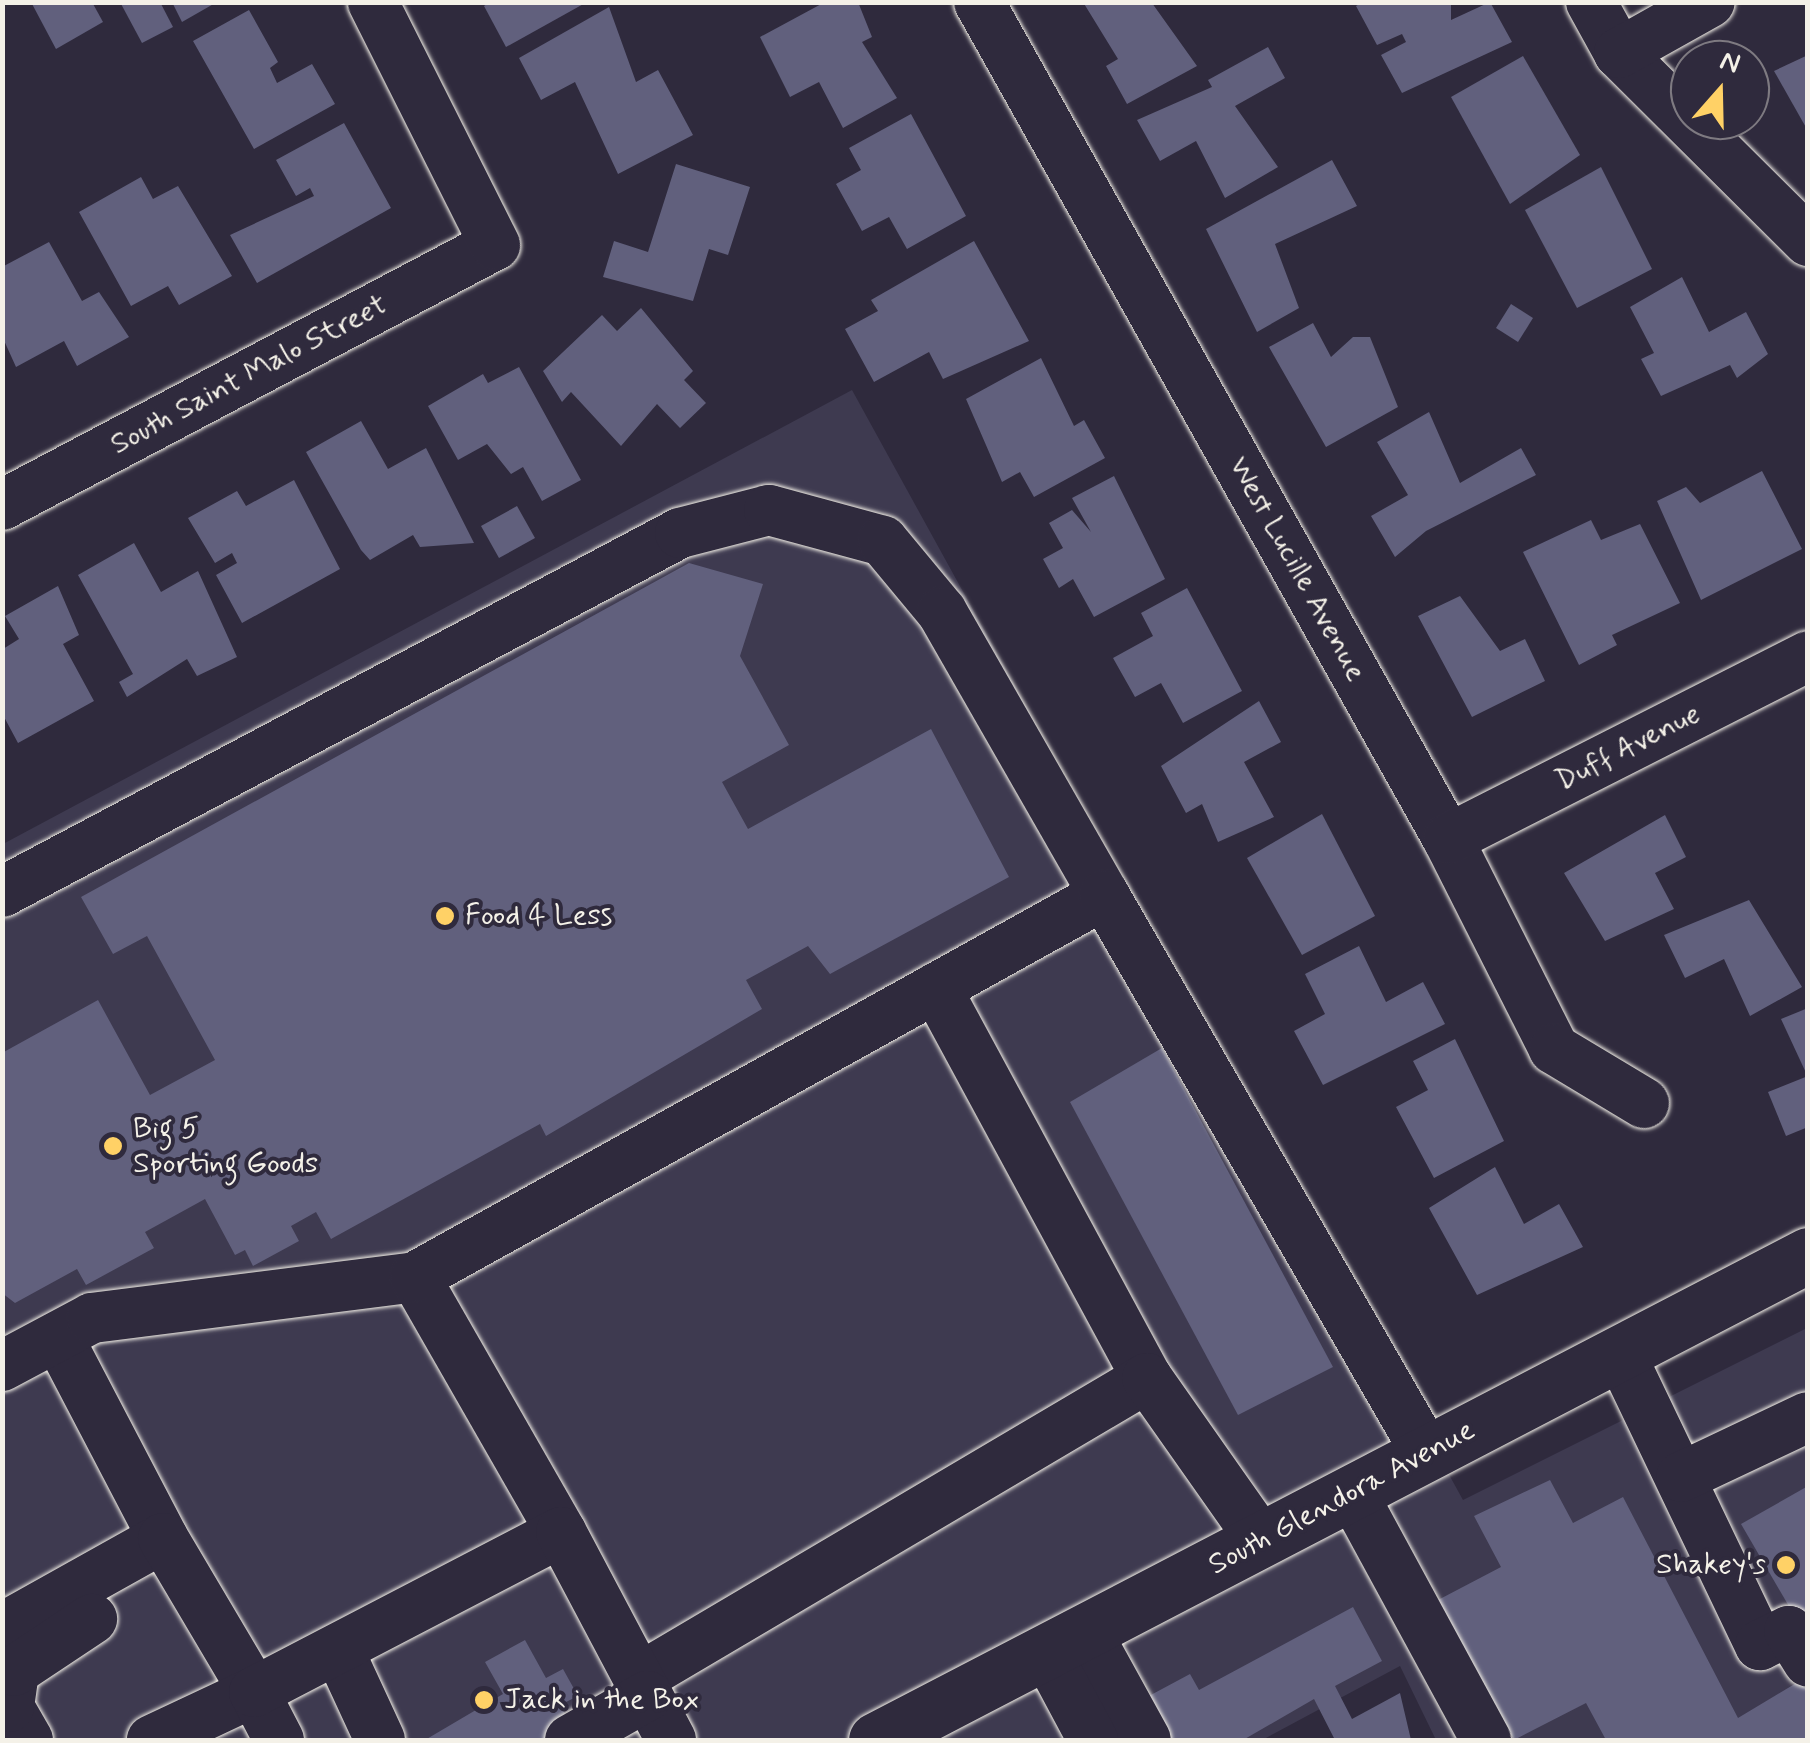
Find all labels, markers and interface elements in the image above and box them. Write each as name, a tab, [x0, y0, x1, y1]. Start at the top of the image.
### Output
north arrow	[1670, 40, 1770, 140]
text: N	[1715, 43, 1745, 84]
street label: South Saint Malo Street	[105, 287, 393, 463]
street label: West Lucille Avenue	[1220, 450, 1374, 688]
street label: Duff Avenue	[1548, 695, 1708, 801]
place label: Food 4 Less	[465, 898, 612, 934]
marker: Food 4 Less	[434, 905, 456, 927]
place label: Big 5 Sporting Goods	[133, 1111, 317, 1182]
marker: Big 5 Sporting Goods	[102, 1135, 124, 1157]
street label: South Glendora Avenue	[1203, 1413, 1481, 1583]
place label: Shakey's	[1656, 1547, 1766, 1583]
marker: Shakey's	[1775, 1554, 1797, 1576]
place label: Jack in the Box	[504, 1682, 699, 1718]
marker: Jack in the Box	[473, 1689, 495, 1711]

